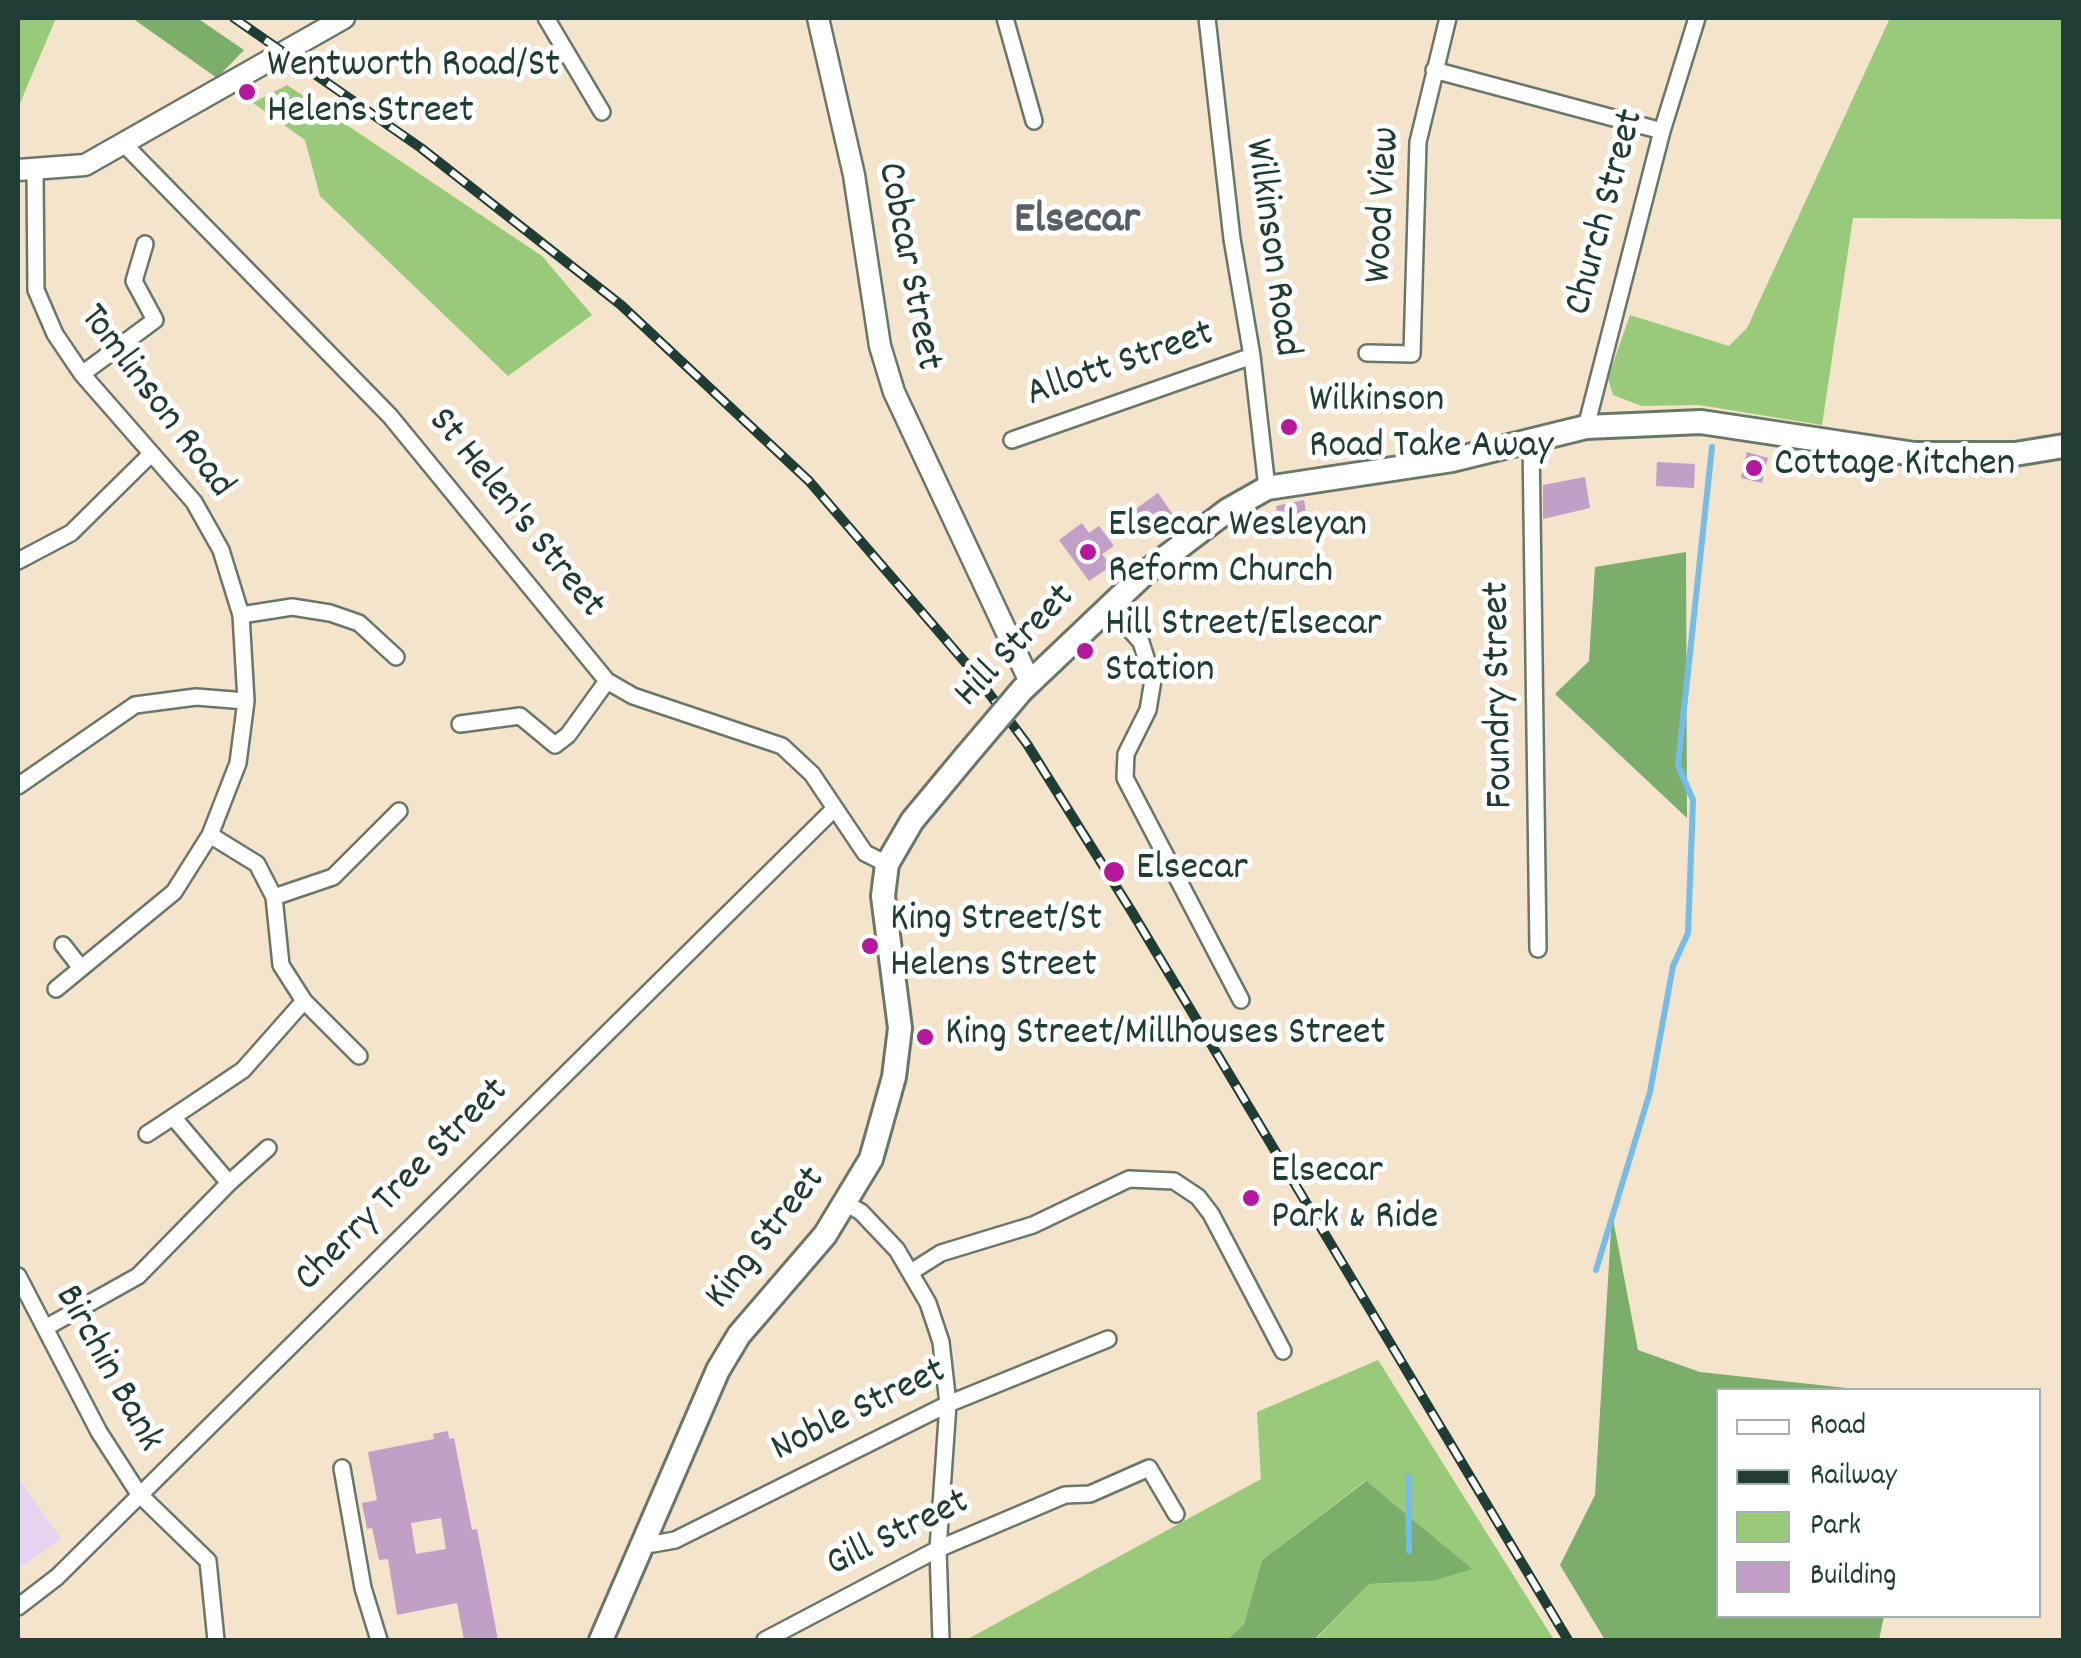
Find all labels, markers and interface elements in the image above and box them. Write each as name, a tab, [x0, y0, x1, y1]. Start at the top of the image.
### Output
place label: Wentworth Road/St Helens Street	[267, 45, 560, 139]
marker: Wentworth Road/St Helens Street	[236, 81, 258, 103]
street label: Church Street	[1558, 105, 1658, 321]
street label: Wood View	[1358, 126, 1414, 284]
street label: Wilkinson Road	[1230, 136, 1308, 360]
street label: Cobcar Street	[862, 159, 950, 375]
district label: Elsecar	[1014, 197, 1140, 251]
street label: Tomlinson Road	[66, 297, 242, 509]
street label: Allott Street	[1021, 313, 1221, 421]
place label: Wilkinson Road Take Away	[1309, 380, 1553, 474]
street label: St Helen's Street	[415, 400, 613, 630]
marker: Wilkinson Road Take Away	[1278, 416, 1300, 438]
place label: Cottage Kitchen	[1774, 444, 2015, 492]
marker: Cottage Kitchen	[1743, 457, 1765, 479]
place label: Elsecar Wesleyan Reform Church	[1108, 505, 1367, 599]
marker: Elsecar Wesleyan Reform Church	[1077, 541, 1099, 563]
street label: Hill Street	[947, 576, 1087, 720]
street label: Foundry Street	[1476, 581, 1528, 809]
place label: Hill Street/Elsecar Station	[1105, 604, 1381, 698]
marker: Hill Street/Elsecar Station	[1074, 640, 1096, 662]
place label: Elsecar	[1136, 848, 1248, 896]
marker: Elsecar	[1101, 859, 1127, 885]
place label: King Street/St Helens Street	[890, 899, 1102, 993]
marker: King Street/St Helens Street	[859, 935, 881, 957]
place label: King Street/Millhouses Street	[945, 1013, 1385, 1061]
marker: King Street/Millhouses Street	[914, 1026, 936, 1048]
street label: Cherry Tree Street	[287, 1070, 521, 1304]
place label: Elsecar Park & Ride	[1271, 1151, 1438, 1245]
street label: King Street	[697, 1159, 839, 1321]
marker: Elsecar Park & Ride	[1240, 1187, 1262, 1209]
street label: Birchin Bank	[41, 1278, 171, 1462]
street label: Noble Street	[765, 1350, 955, 1476]
legend	[1716, 1388, 2041, 1618]
text: Road	[1810, 1406, 1866, 1449]
text: Railway	[1810, 1456, 1897, 1499]
street label: Gill Street	[820, 1481, 978, 1591]
text: Park	[1810, 1506, 1861, 1549]
text: Building	[1810, 1556, 1896, 1599]

